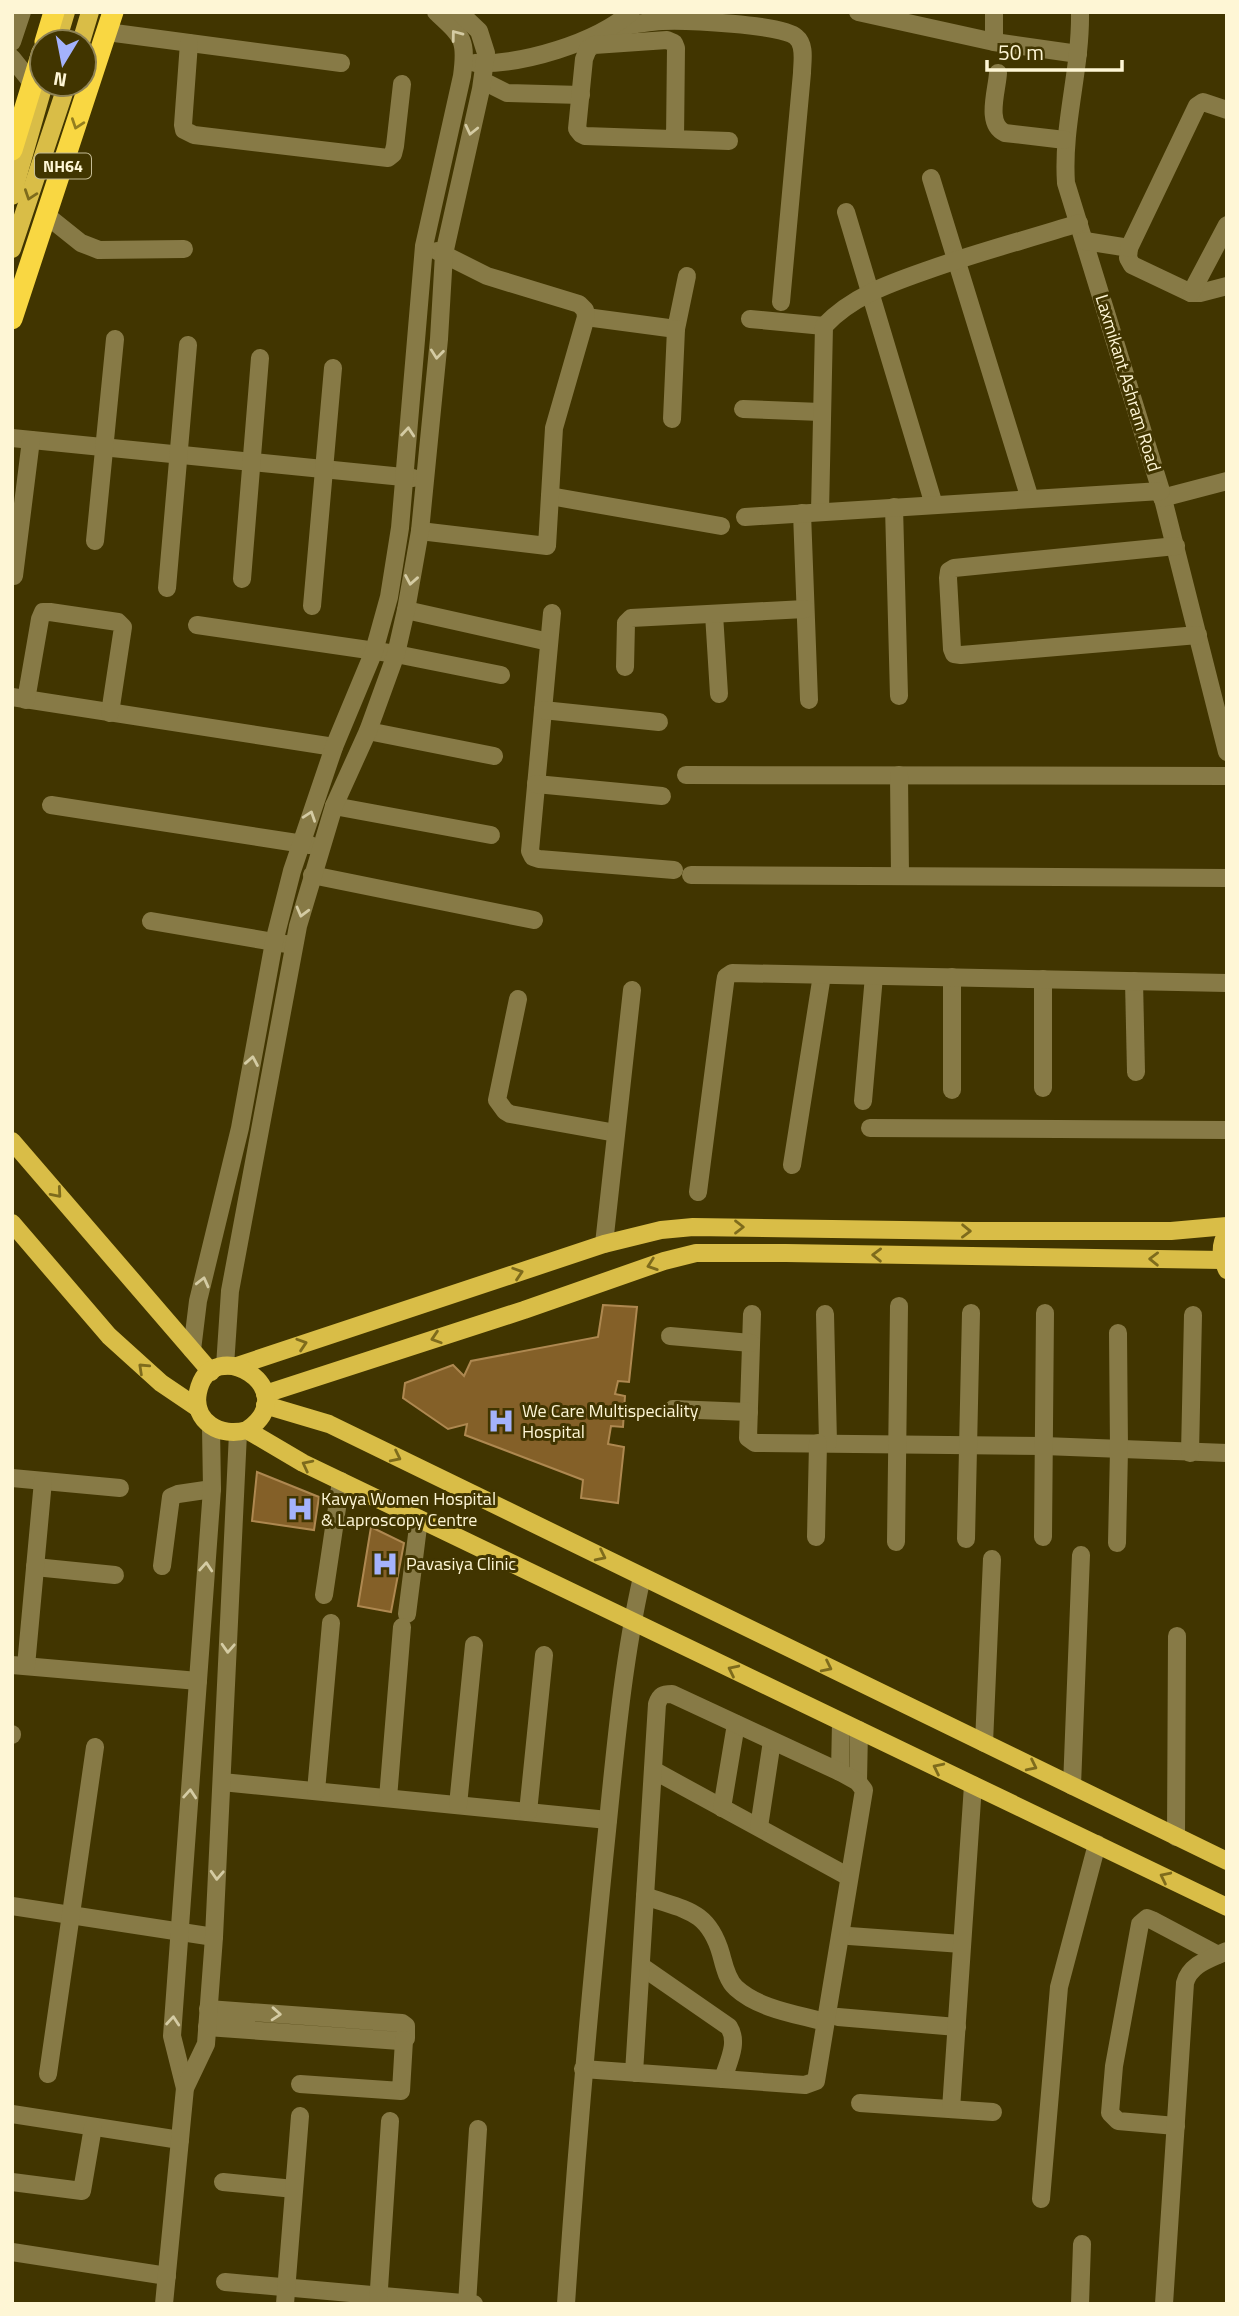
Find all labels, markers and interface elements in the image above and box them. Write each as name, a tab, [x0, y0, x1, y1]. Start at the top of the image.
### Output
north arrow	[28, 28, 98, 98]
scale bar	[987, 28, 1122, 72]
one-way arrow	[452, 30, 465, 42]
text: 50 m	[998, 36, 1044, 68]
text: N	[51, 65, 69, 96]
one-way arrow	[71, 117, 85, 129]
one-way arrow	[465, 124, 479, 136]
road number: NH64	[35, 154, 91, 178]
one-way arrow	[24, 189, 38, 201]
street label: Laxmikant Ashram Road	[1089, 291, 1168, 475]
one-way arrow	[430, 349, 445, 360]
one-way arrow	[400, 426, 415, 437]
one-way arrow	[404, 574, 419, 586]
one-way arrow	[302, 810, 316, 822]
one-way arrow	[296, 905, 310, 917]
one-way arrow	[244, 1055, 259, 1067]
one-way arrow	[49, 1184, 61, 1197]
one-way arrow	[734, 1219, 745, 1235]
one-way arrow	[962, 1223, 972, 1239]
one-way arrow	[872, 1247, 883, 1262]
one-way arrow	[1148, 1251, 1159, 1267]
one-way arrow	[646, 1257, 658, 1271]
one-way arrow	[512, 1266, 524, 1281]
one-way arrow	[195, 1277, 209, 1289]
one-way arrow	[430, 1330, 442, 1345]
one-way arrow	[295, 1338, 308, 1352]
one-way arrow	[139, 1363, 152, 1376]
place label: We Care Multispeciality Hospital	[522, 1397, 699, 1445]
hospital icon: We Care Multispeciality Hospital	[486, 1406, 516, 1436]
one-way arrow	[389, 1448, 401, 1462]
one-way arrow	[302, 1459, 315, 1473]
place label: Kavya Women Hospital & Laproscopy Centre	[321, 1485, 496, 1533]
hospital icon: Kavya Women Hospital & Laproscopy Centre	[285, 1494, 315, 1524]
one-way arrow	[594, 1548, 606, 1562]
hospital icon: Pavasiya Clinic	[370, 1549, 400, 1579]
place label: Pavasiya Clinic	[406, 1550, 516, 1577]
one-way arrow	[198, 1562, 213, 1573]
one-way arrow	[221, 1643, 236, 1654]
one-way arrow	[820, 1658, 832, 1672]
one-way arrow	[728, 1664, 740, 1678]
one-way arrow	[1025, 1758, 1037, 1772]
one-way arrow	[933, 1762, 945, 1776]
one-way arrow	[182, 1789, 197, 1800]
one-way arrow	[210, 1870, 225, 1881]
one-way arrow	[1160, 1872, 1172, 1886]
one-way arrow	[271, 2006, 282, 2021]
one-way arrow	[165, 2015, 180, 2026]

